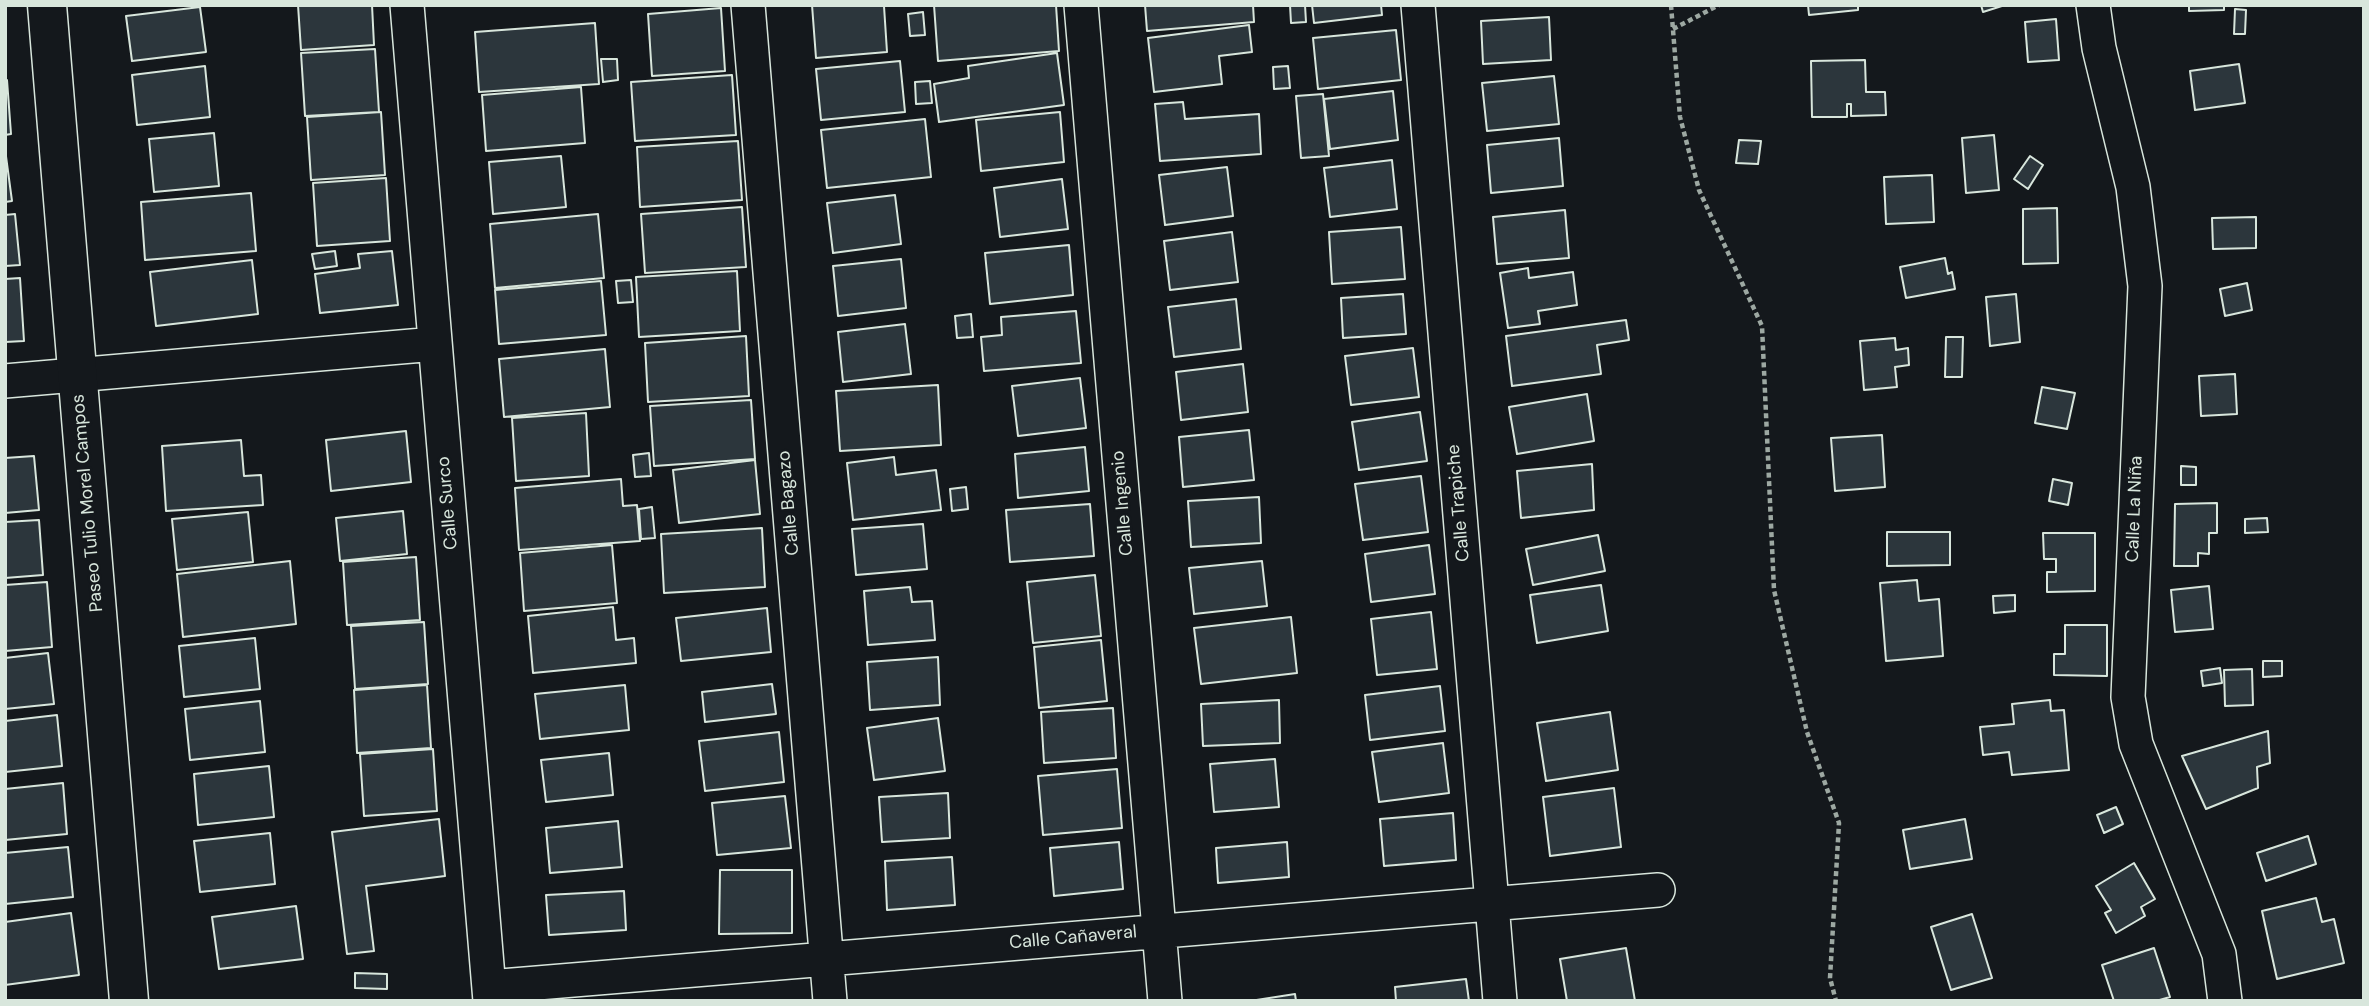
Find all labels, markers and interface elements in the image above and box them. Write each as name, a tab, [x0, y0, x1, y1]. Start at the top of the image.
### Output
street label: Paseo Tulio Morel Campos	[68, 393, 108, 613]
street label: Calle Trapiche	[1443, 443, 1475, 563]
street label: Calle Bagazo	[774, 450, 804, 556]
street label: Calle Ingenio	[1108, 450, 1138, 556]
street label: Calle Surco	[433, 455, 463, 551]
street label: Calle La Niña	[2122, 455, 2148, 563]
street label: Calle Cañaveral	[1008, 922, 1138, 954]

